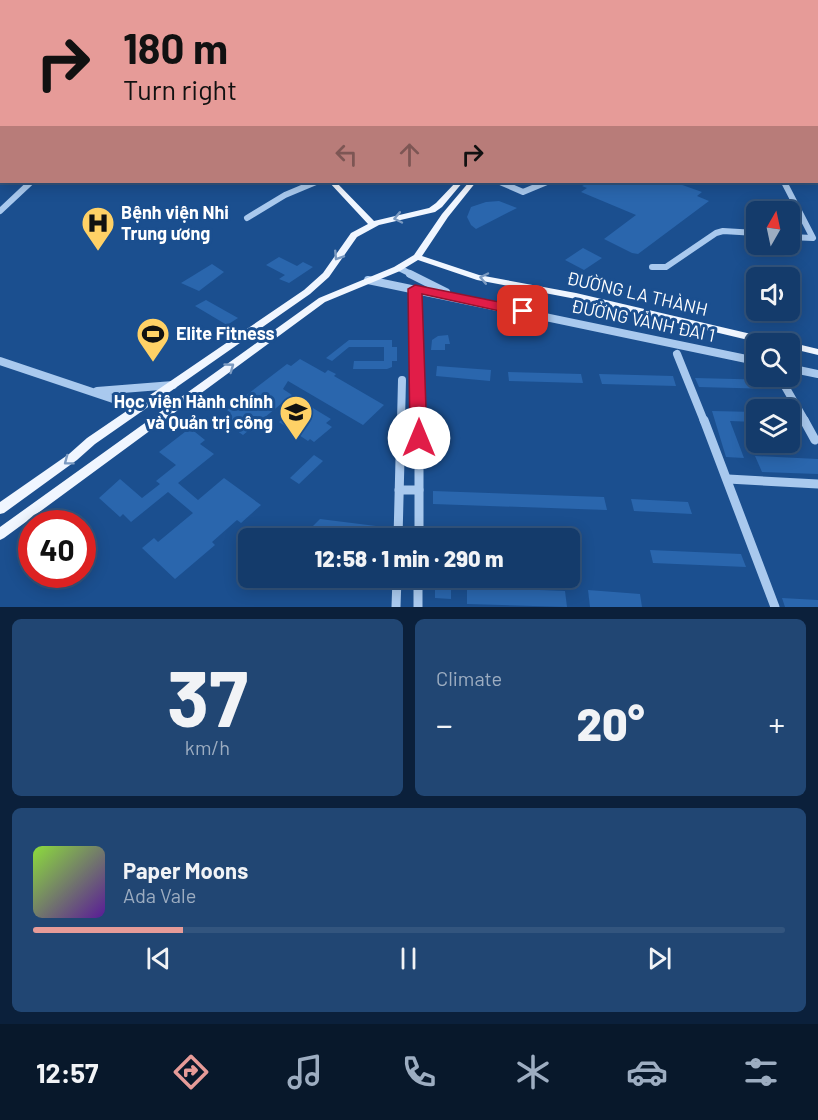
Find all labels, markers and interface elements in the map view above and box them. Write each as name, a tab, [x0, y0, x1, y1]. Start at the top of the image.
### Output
text: 180 m	[123, 22, 228, 72]
icon: right	[24, 24, 102, 102]
text: Turn right	[123, 73, 237, 105]
icon: left	[330, 138, 363, 171]
icon: ahead	[393, 138, 426, 171]
icon: right	[456, 138, 489, 171]
place label: Bệnh viện Nhi Trung ương	[121, 201, 229, 244]
north arrow	[746, 201, 800, 255]
map controls	[746, 201, 800, 453]
hospital icon: Bệnh viện Nhi Trung ương	[80, 205, 116, 252]
one-way arrow	[393, 211, 403, 224]
one-way arrow	[335, 250, 346, 261]
street label: ĐƯỜNG LA THÀNH	[564, 266, 710, 320]
button: sound	[746, 267, 800, 321]
one-way arrow	[479, 272, 489, 285]
pin	[497, 285, 548, 336]
icon: arrive	[506, 294, 539, 327]
street label: ĐƯỜNG VÀNH ĐAI 1	[569, 294, 717, 346]
sports icon: Elite Fitness	[135, 316, 171, 363]
place label: Elite Fitness	[176, 322, 275, 344]
button: search	[746, 333, 800, 387]
one-way arrow	[224, 363, 235, 374]
place label: Học viện Hành chính và Quản trị công	[114, 390, 273, 433]
school or university icon: Học viện Hành chính và Quản trị công	[278, 394, 314, 441]
button: layers	[746, 399, 800, 453]
position arrow	[387, 406, 451, 470]
one-way arrow	[63, 453, 74, 464]
speed limit sign: 40	[18, 510, 96, 588]
text: 12:58 · 1 min · 290 m	[314, 545, 504, 571]
text: 37	[167, 649, 248, 743]
text: Climate	[436, 666, 502, 690]
text: 20°	[576, 696, 645, 750]
text: −	[436, 704, 453, 744]
text: +	[769, 704, 785, 744]
text: km/h	[185, 735, 230, 759]
text: Paper Moons	[123, 857, 248, 883]
text: Ada Vale	[123, 883, 196, 907]
icon: previous	[142, 942, 175, 975]
icon: pause	[392, 942, 425, 975]
icon: next	[643, 942, 676, 975]
icon: directions	[170, 1051, 212, 1093]
icon: music	[284, 1051, 326, 1093]
icon: phone	[398, 1051, 440, 1093]
icon: climate	[512, 1051, 554, 1093]
icon: car	[626, 1051, 668, 1093]
icon: filters	[740, 1051, 782, 1093]
text: 12:57	[36, 1056, 98, 1088]

